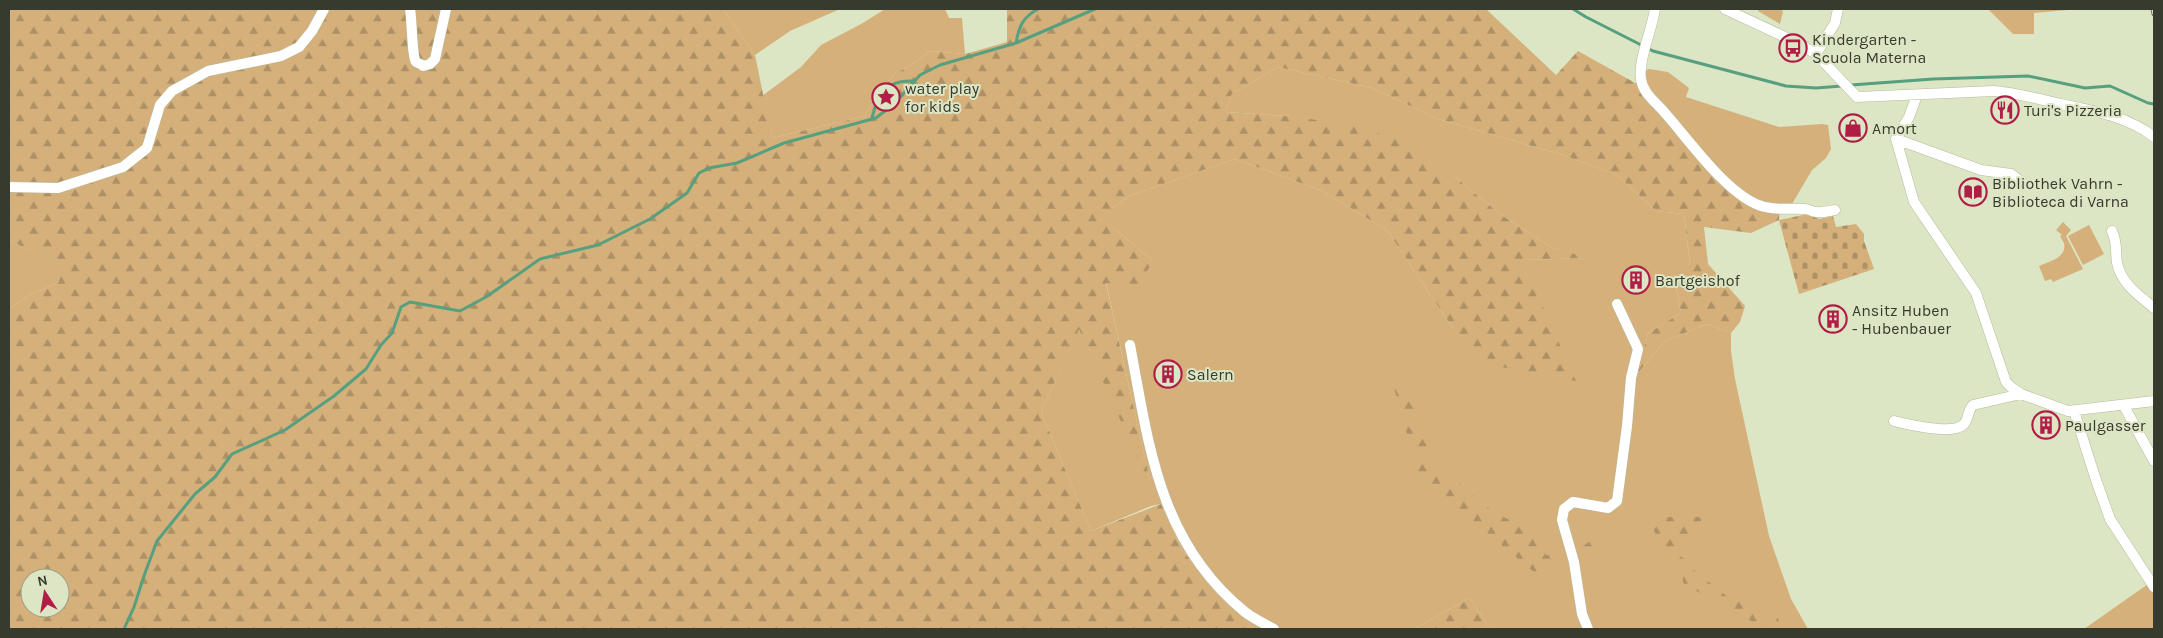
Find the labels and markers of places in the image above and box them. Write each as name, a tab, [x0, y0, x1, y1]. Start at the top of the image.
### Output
place label: Kindergarten - Scuola Materna	[1812, 30, 1926, 67]
bus stop icon: Kindergarten - Scuola Materna	[1778, 33, 1808, 63]
place label: water play for kids	[905, 79, 980, 116]
place icon: water play for kids	[871, 82, 901, 112]
restaurant icon: Turi's Pizzeria	[1990, 95, 2020, 125]
place label: Turi's Pizzeria	[2024, 101, 2122, 120]
shop icon: Amort	[1838, 113, 1868, 143]
place label: Amort	[1872, 119, 1917, 138]
place label: Bibliothek Vahrn - Biblioteca di Varna	[1992, 174, 2129, 211]
library icon: Bibliothek Vahrn - Biblioteca di Varna	[1958, 177, 1988, 207]
building icon: Bartgeishof	[1621, 265, 1651, 295]
place label: Bartgeishof	[1655, 271, 1740, 290]
place label: Ansitz Huben - Hubenbauer	[1852, 301, 1951, 338]
building icon: Ansitz Huben - Hubenbauer	[1818, 304, 1848, 334]
building icon: Salern	[1153, 359, 1183, 389]
place label: Salern	[1187, 365, 1234, 384]
building icon: Paulgasser	[2031, 410, 2061, 440]
place label: Paulgasser	[2065, 416, 2146, 435]

